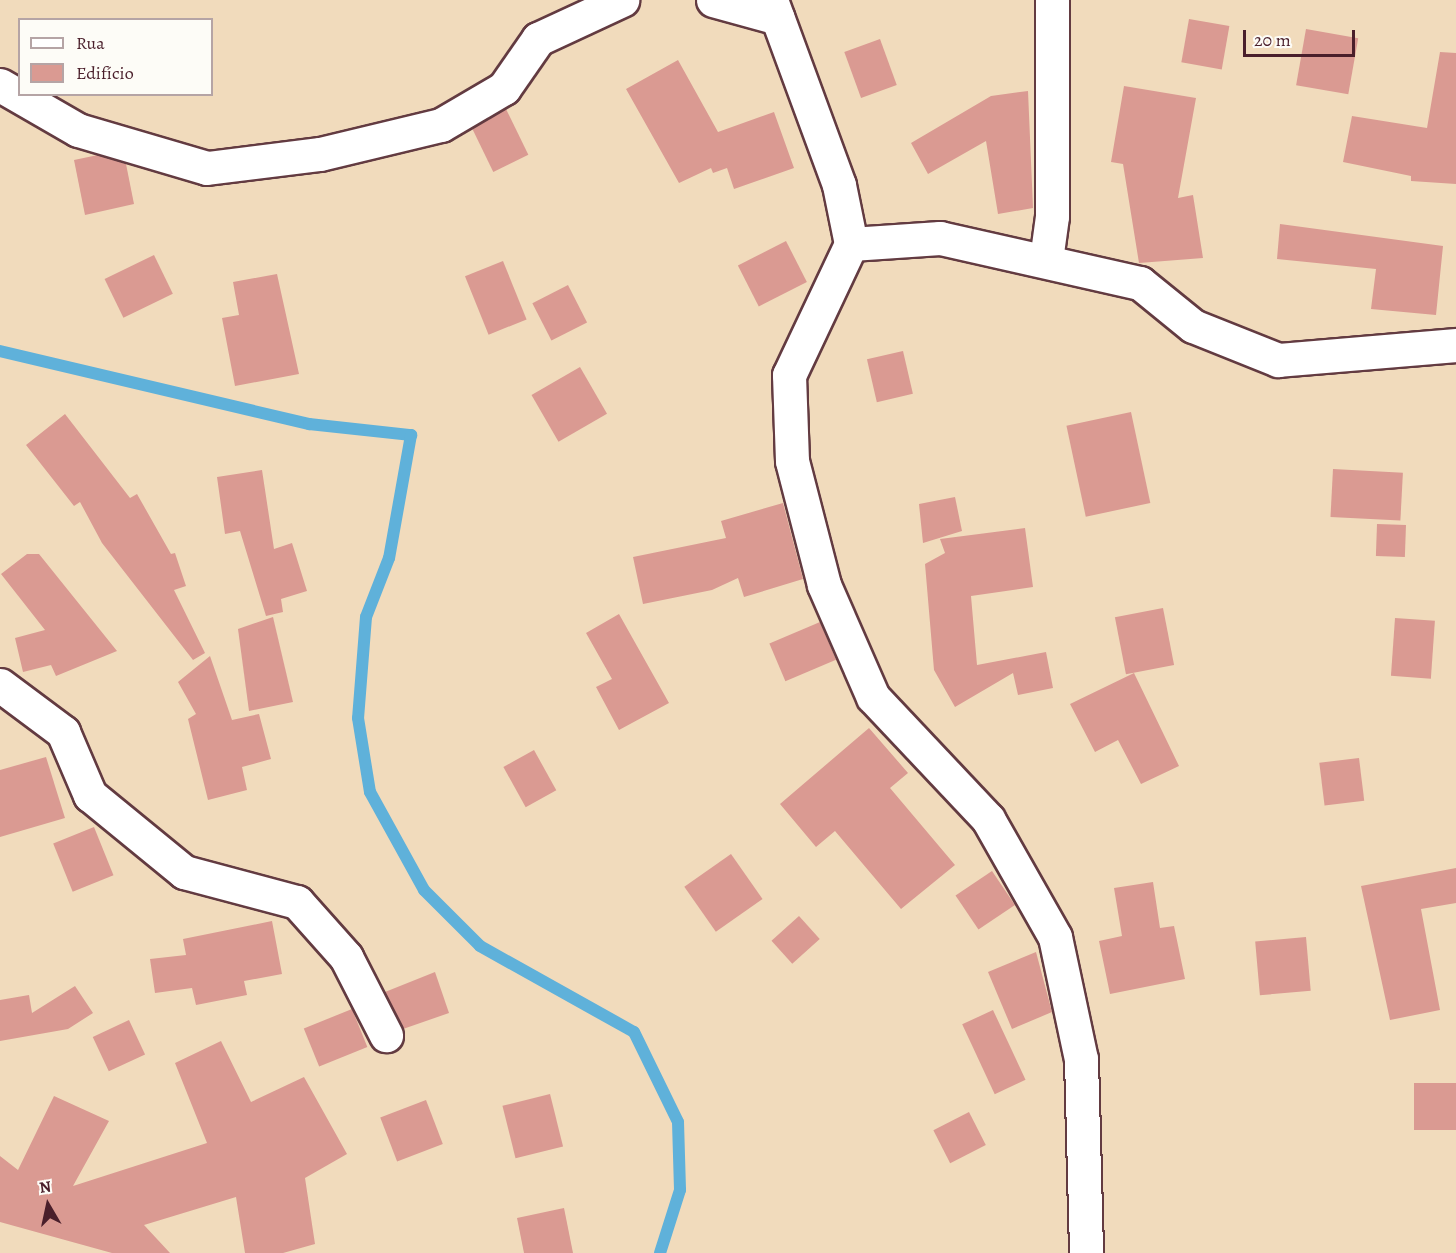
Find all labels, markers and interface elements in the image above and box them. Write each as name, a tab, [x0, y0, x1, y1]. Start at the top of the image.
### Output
legend	[18, 18, 213, 96]
scale bar	[1246, 18, 1358, 56]
text: 20 m	[1254, 28, 1291, 52]
text: Rua	[76, 31, 105, 55]
text: Edifício	[76, 61, 134, 85]
north arrow	[18, 1175, 78, 1235]
text: N	[38, 1175, 53, 1199]

